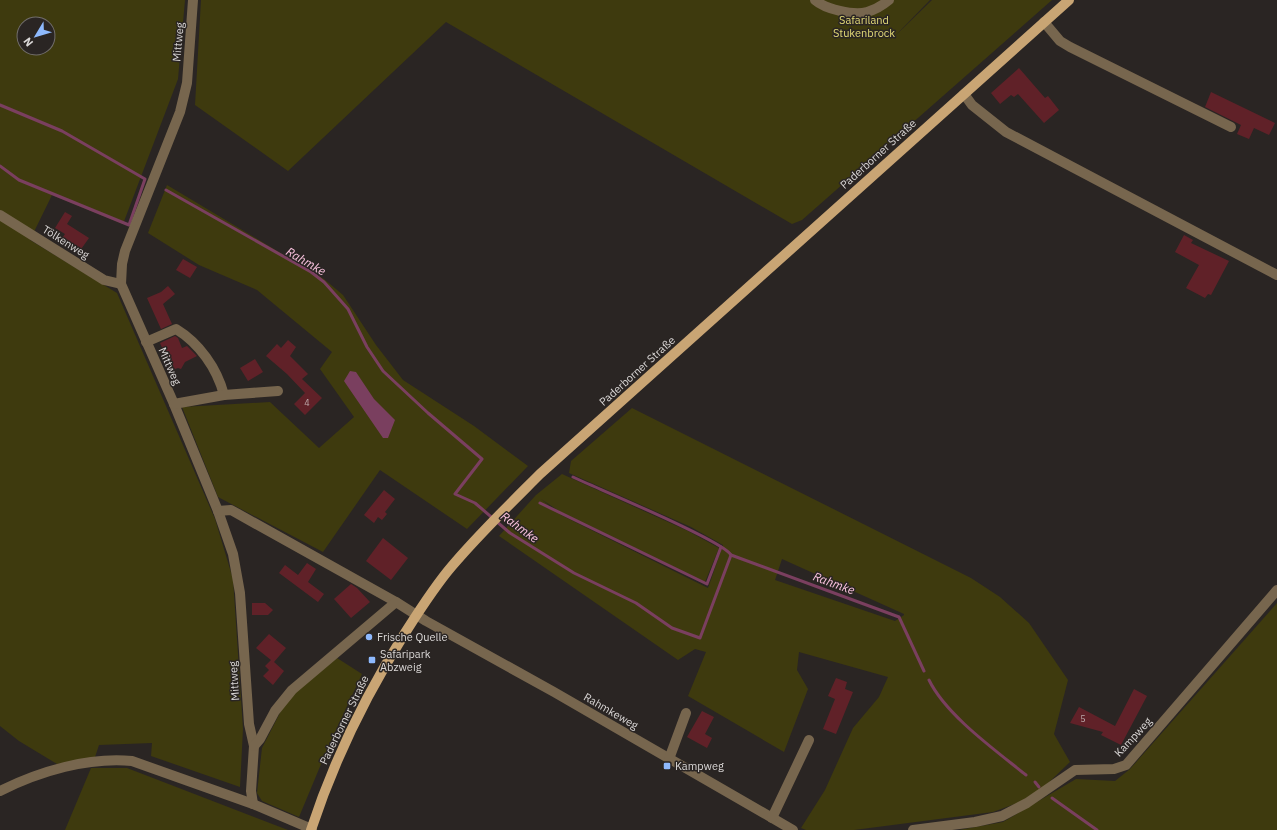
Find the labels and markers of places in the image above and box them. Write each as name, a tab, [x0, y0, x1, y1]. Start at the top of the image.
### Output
place label: Frische Quelle	[377, 630, 448, 644]
marker: Frische Quelle	[364, 632, 374, 642]
place label: Safaripark Abzweig	[380, 647, 431, 674]
marker: Safaripark Abzweig	[367, 655, 377, 665]
place label: Kampweg	[675, 759, 724, 773]
marker: Kampweg	[662, 761, 672, 771]

